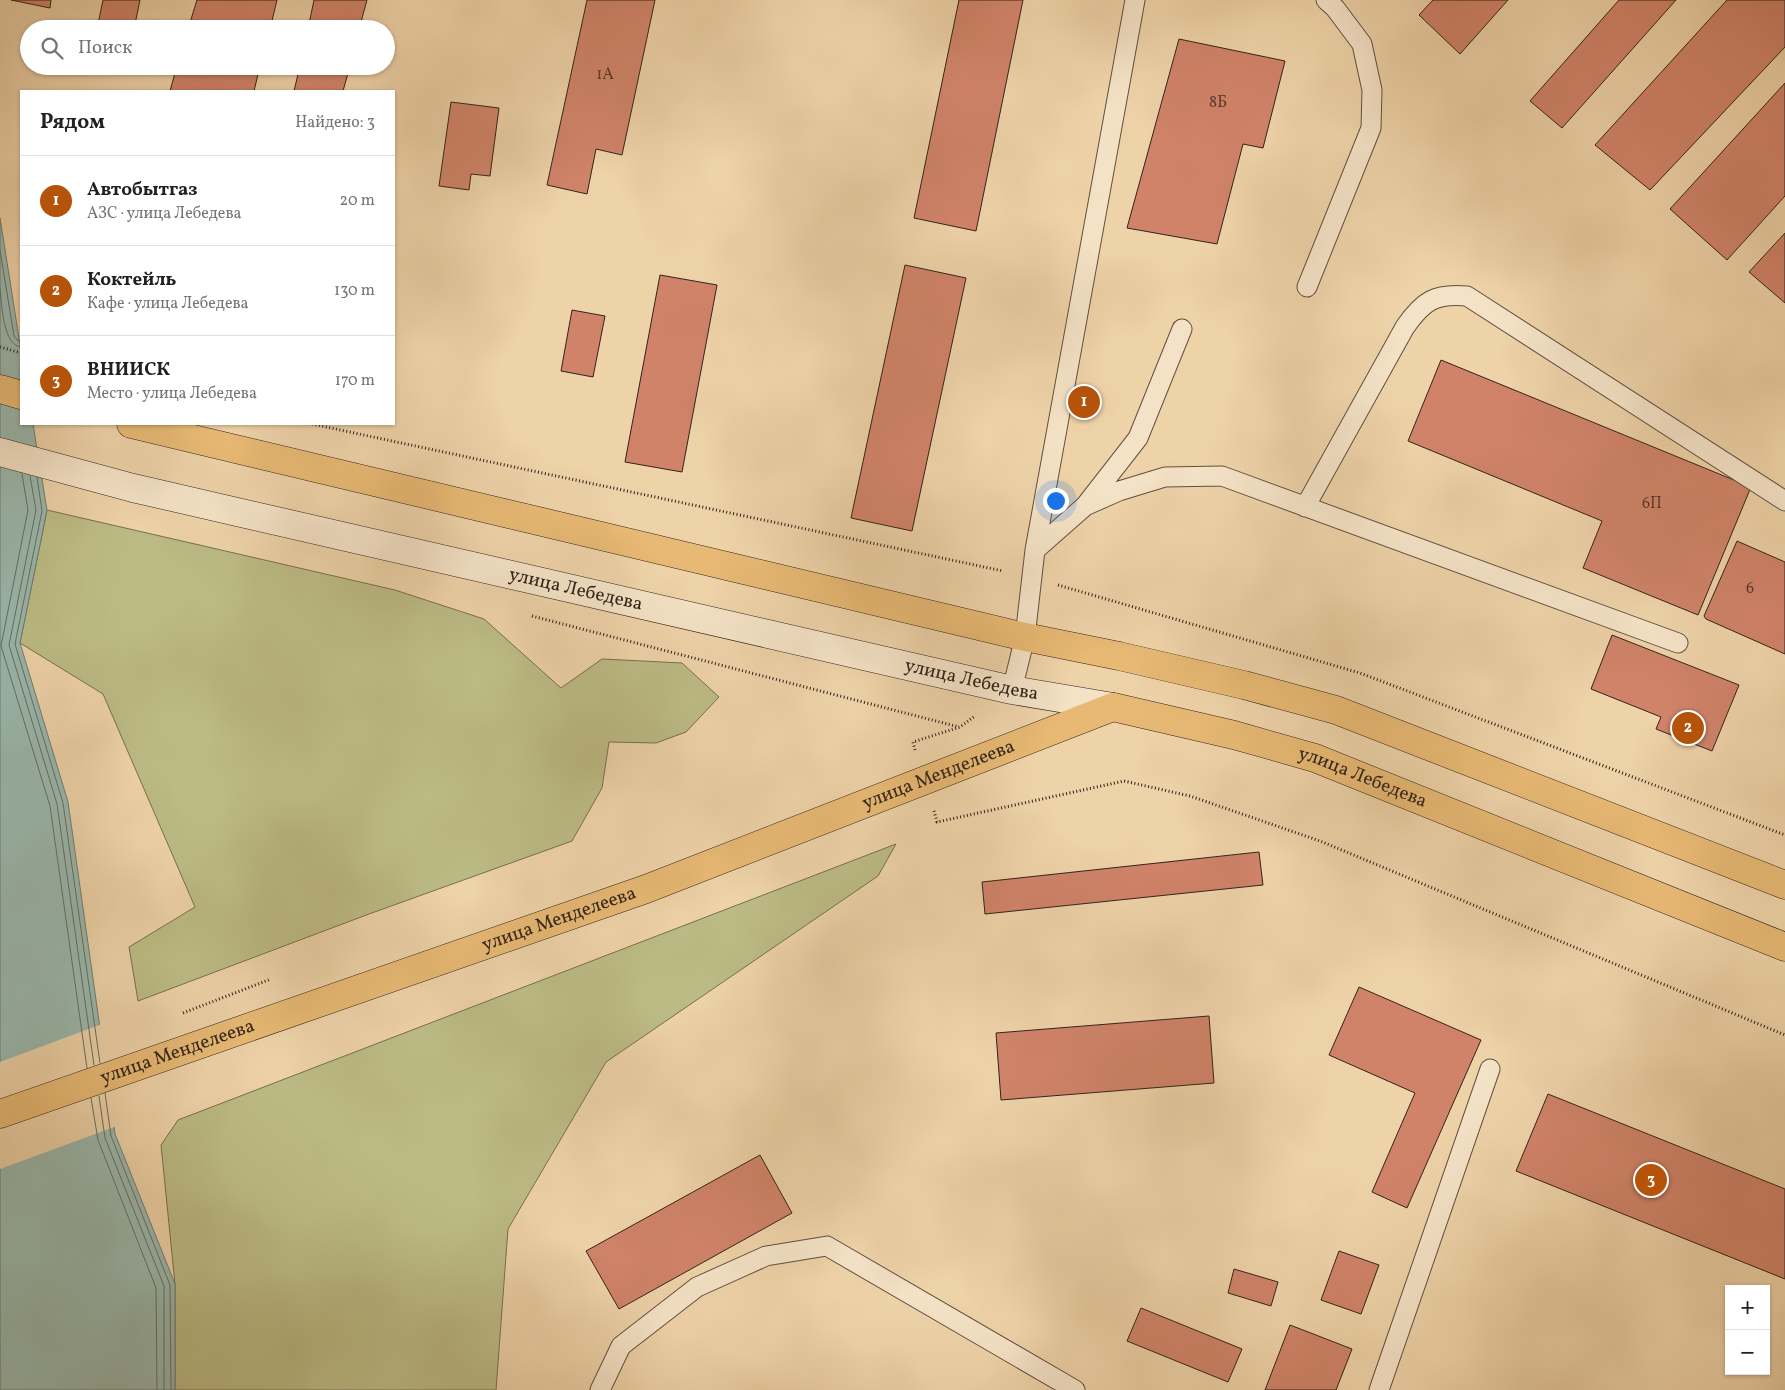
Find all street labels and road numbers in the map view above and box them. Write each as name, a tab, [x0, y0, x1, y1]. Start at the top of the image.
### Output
street label: улица Лебедева	[506, 562, 645, 618]
street label: улица Лебедева	[902, 653, 1040, 707]
street label: улица Менделеева	[858, 733, 1019, 817]
street label: улица Лебедева	[1295, 741, 1431, 815]
street label: улица Менделеева	[478, 880, 640, 958]
street label: улица Менделеева	[97, 1013, 258, 1091]

